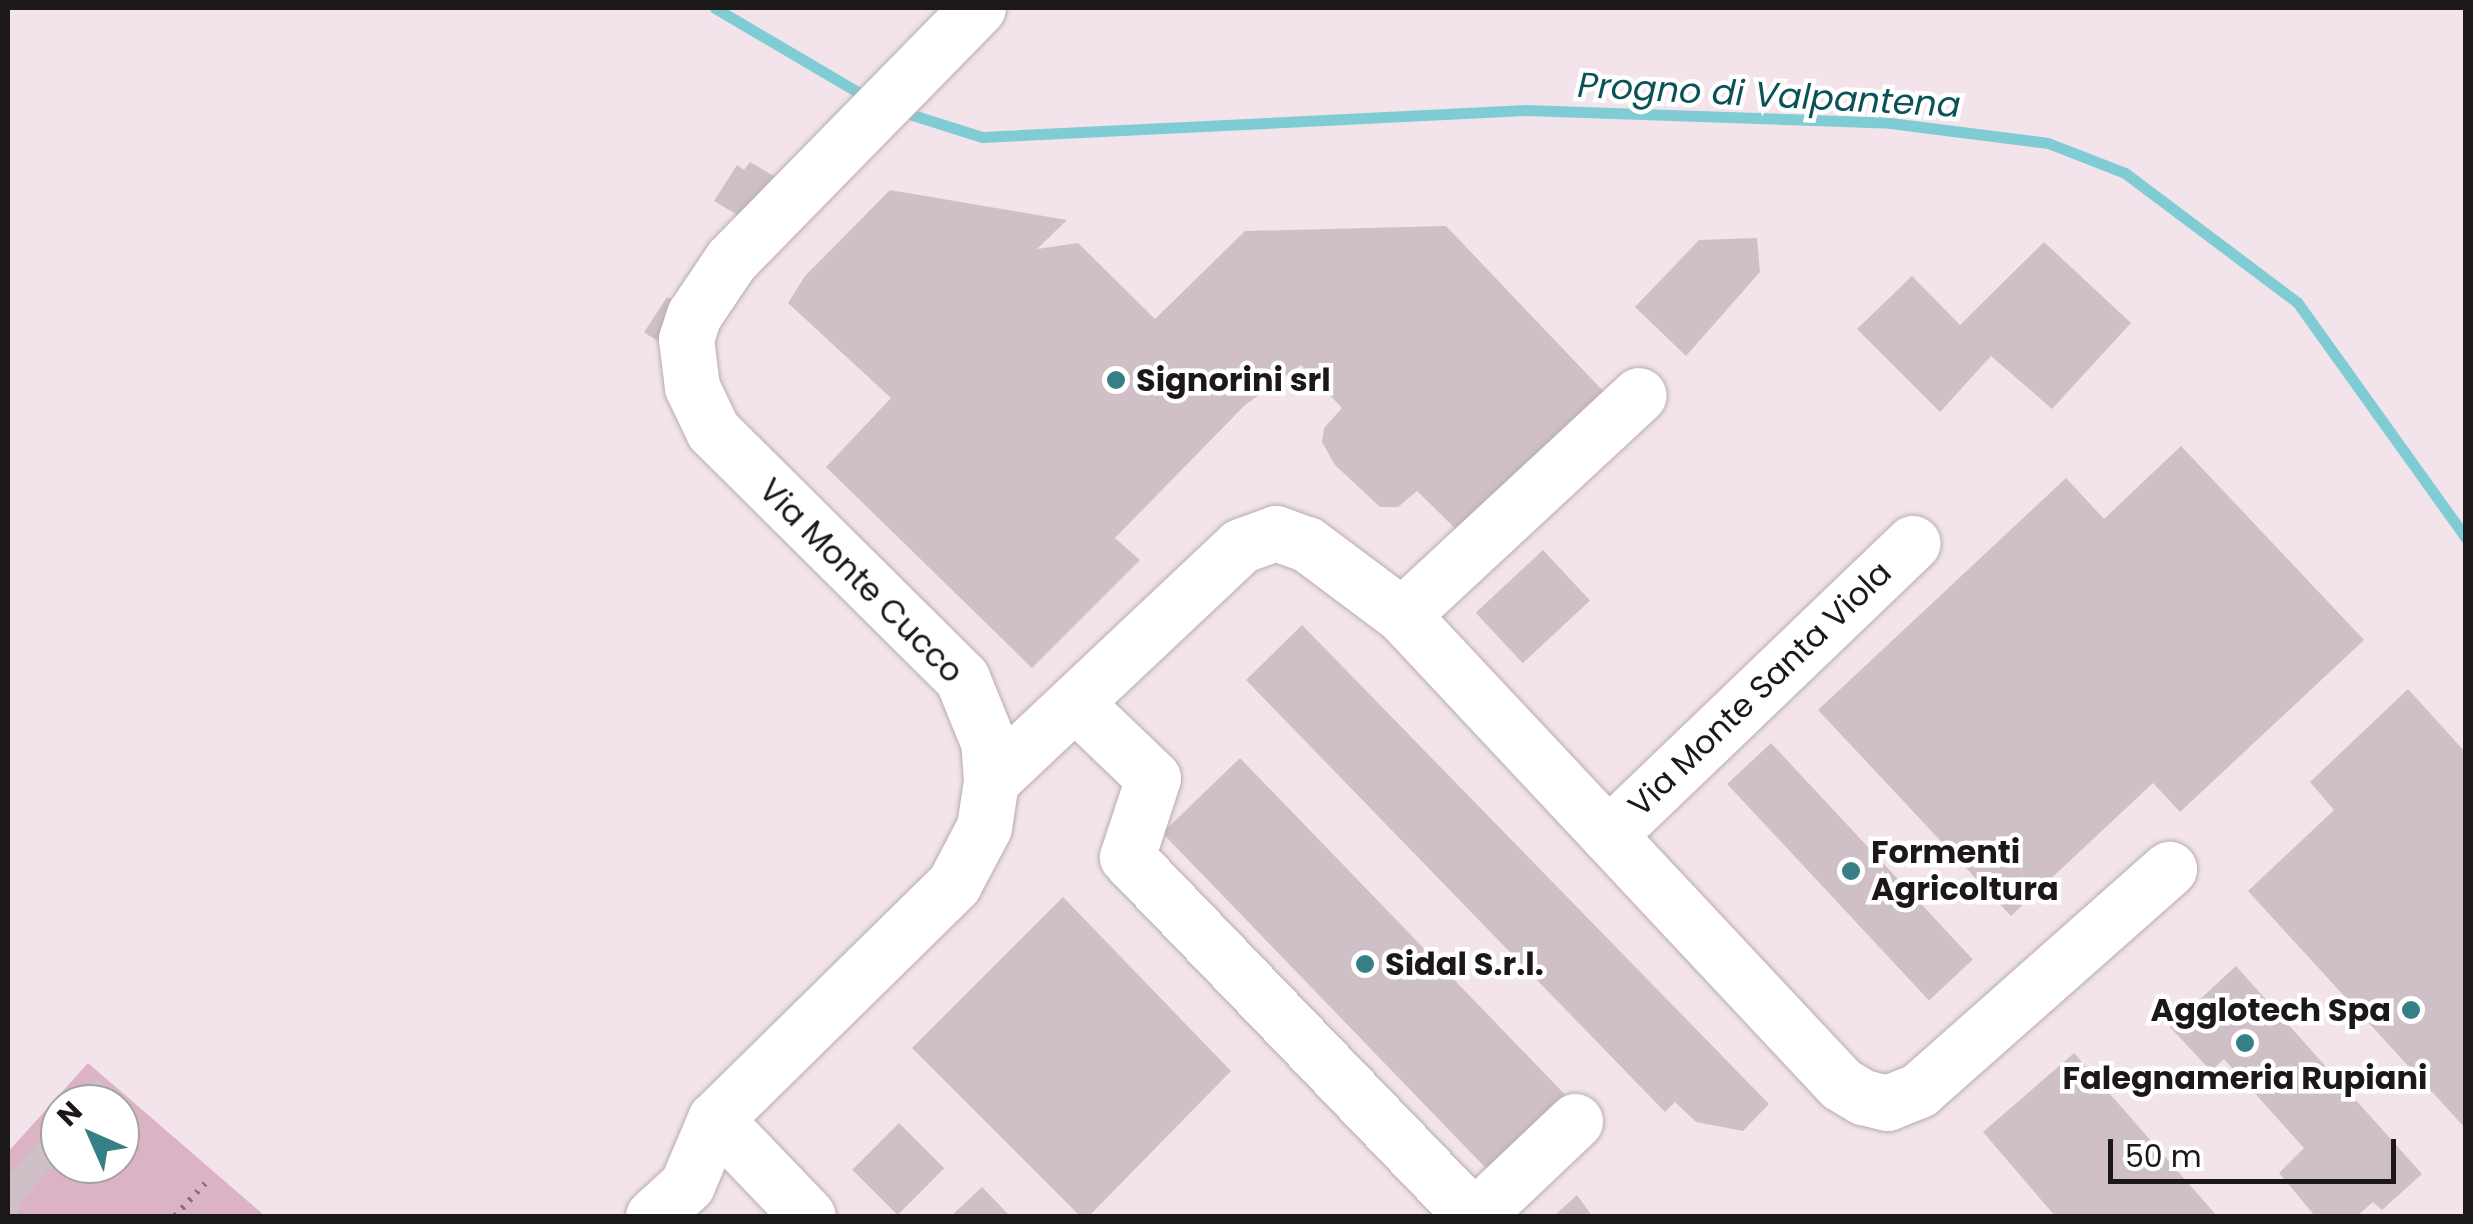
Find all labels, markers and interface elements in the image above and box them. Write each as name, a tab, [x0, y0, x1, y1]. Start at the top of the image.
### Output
water label: Progno di Valpantena	[1576, 64, 1962, 126]
place label: Signorini srl	[1136, 361, 1331, 399]
marker: Signorini srl	[1105, 369, 1127, 391]
street label: Via Monte Cucco	[751, 471, 971, 691]
street label: Via Monte Santa Viola	[1621, 553, 1899, 825]
place label: Formenti Agricoltura	[1871, 834, 2059, 909]
marker: Formenti Agricoltura	[1840, 860, 1862, 882]
place label: Sidal S.r.l.	[1385, 945, 1544, 983]
marker: Sidal S.r.l.	[1354, 953, 1376, 975]
place label: Agglotech Spa	[2151, 991, 2391, 1029]
marker: Agglotech Spa	[2400, 999, 2422, 1021]
marker: Falegnameria Rupiani	[2234, 1032, 2256, 1054]
place label: Falegnameria Rupiani	[2063, 1059, 2427, 1097]
north arrow	[40, 1084, 140, 1184]
text: N	[49, 1093, 91, 1135]
scale bar	[2113, 1119, 2400, 1181]
text: 50 m	[2125, 1135, 2202, 1178]

